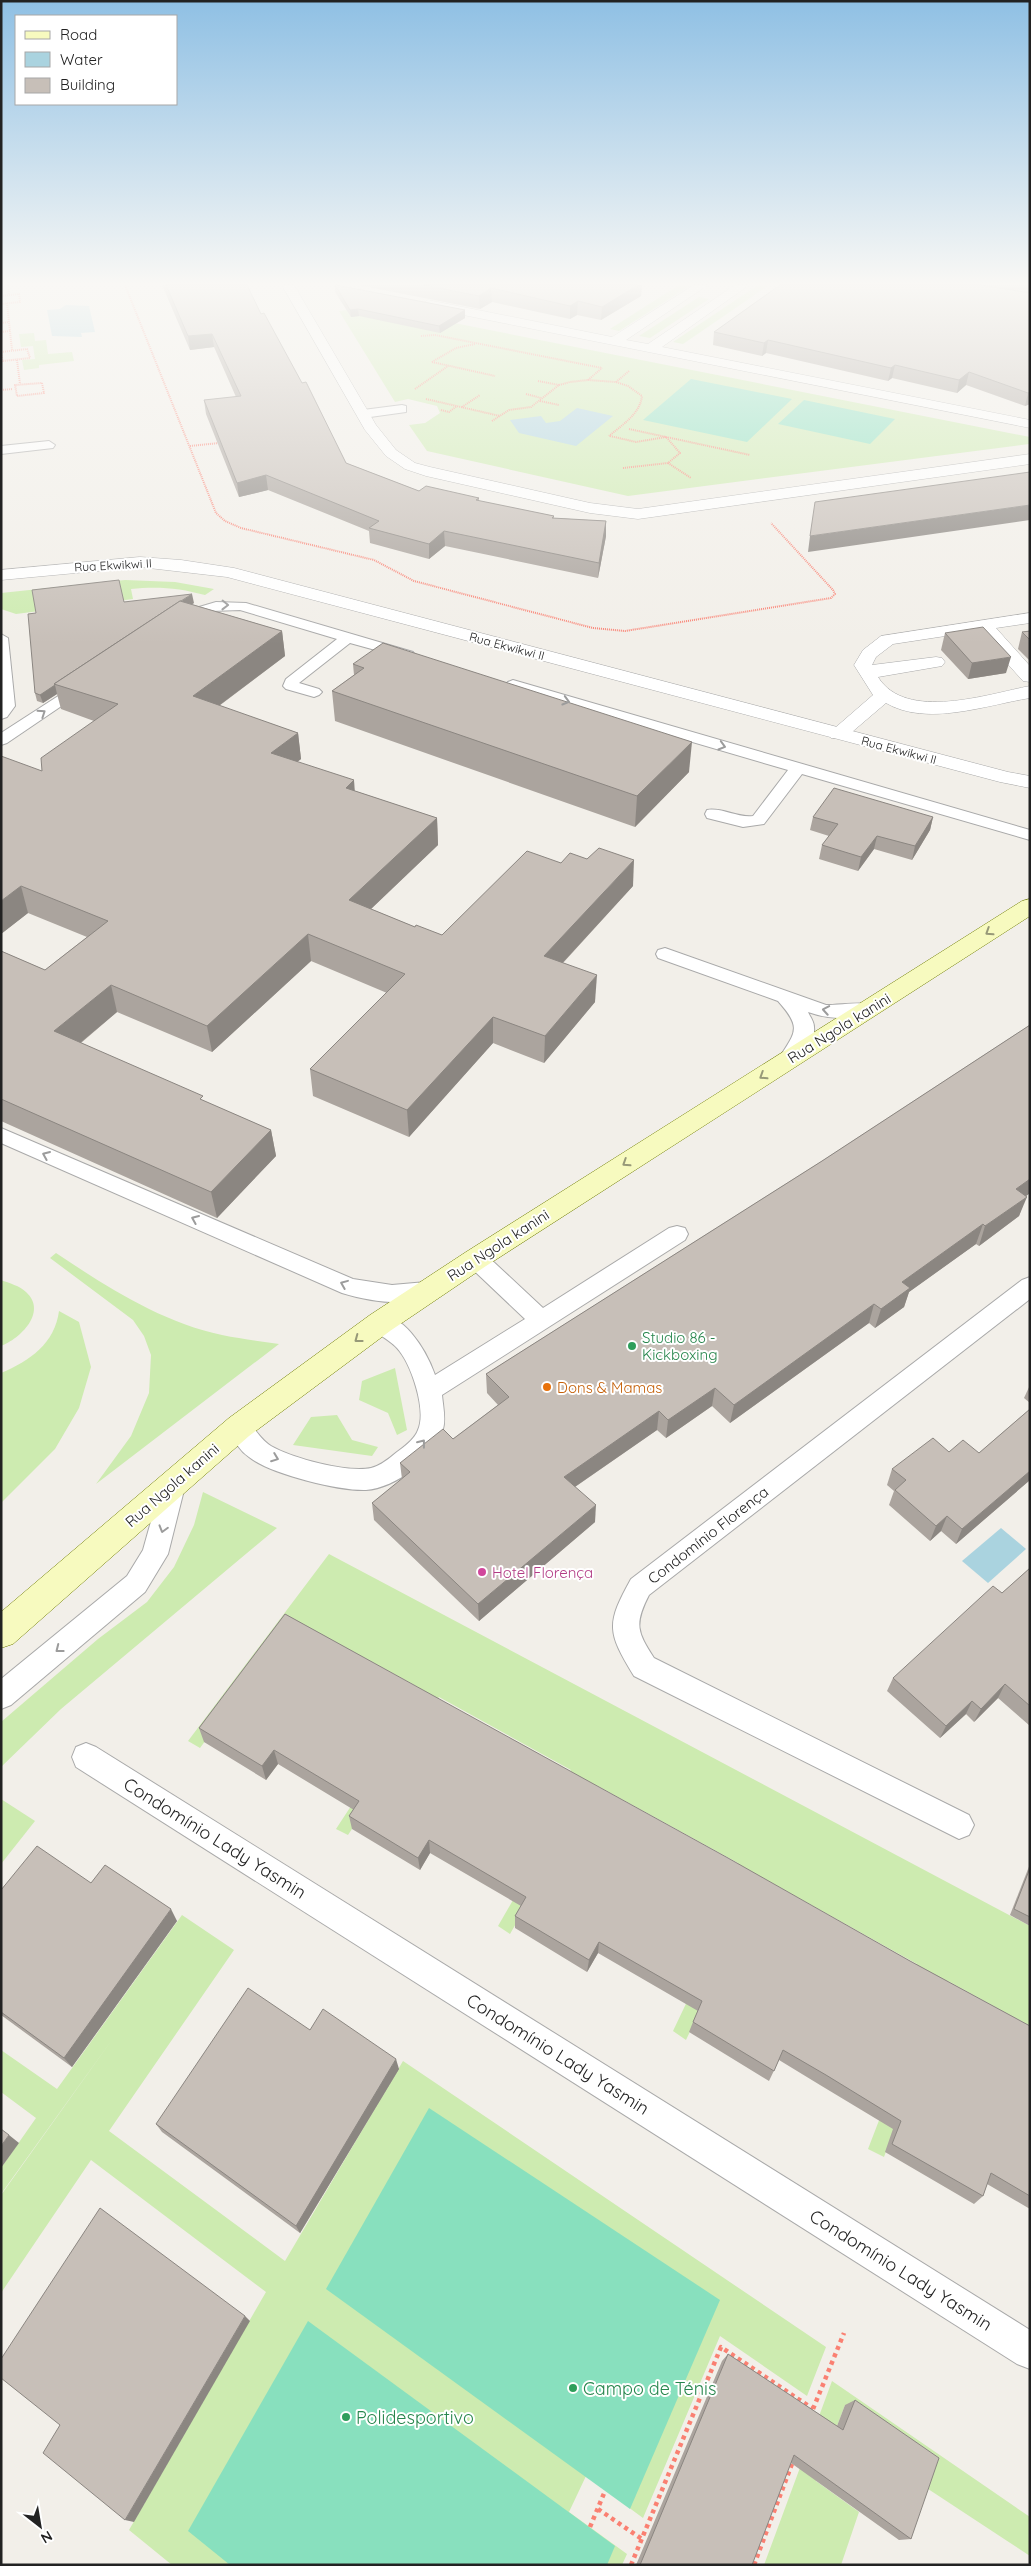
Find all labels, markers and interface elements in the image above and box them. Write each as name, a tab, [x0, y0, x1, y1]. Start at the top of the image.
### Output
legend	[15, 15, 178, 105]
text: Road	[60, 25, 97, 44]
text: Water	[60, 50, 103, 69]
text: Building	[60, 75, 115, 94]
street label: Rua Ekwikwi II	[74, 555, 152, 575]
one-way arrow	[221, 600, 229, 610]
street label: Rua Ekwikwi II	[468, 629, 546, 663]
one-way arrow	[562, 695, 570, 705]
one-way arrow	[36, 710, 45, 719]
street label: Rua Ekwikwi II	[860, 733, 938, 767]
one-way arrow	[718, 740, 727, 751]
one-way arrow	[985, 926, 994, 935]
street label: Rua Ngola kanini	[784, 989, 894, 1067]
one-way arrow	[822, 1006, 831, 1016]
one-way arrow	[759, 1070, 769, 1079]
one-way arrow	[42, 1150, 51, 1161]
one-way arrow	[622, 1157, 632, 1166]
street label: Rua Ngola kanini	[443, 1205, 553, 1285]
one-way arrow	[191, 1215, 200, 1226]
one-way arrow	[340, 1280, 349, 1290]
place label: Studio 86 - Kickboxing	[642, 1328, 718, 1364]
one-way arrow	[355, 1333, 364, 1341]
marker: Studio 86 - Kickboxing	[626, 1340, 638, 1352]
place label: Dons & Mamas	[557, 1378, 662, 1397]
marker: Dons & Mamas	[541, 1381, 553, 1393]
street label: Rua Ngola kanini	[121, 1439, 223, 1531]
one-way arrow	[416, 1439, 425, 1449]
one-way arrow	[270, 1452, 279, 1463]
street label: Condomínio Florença	[644, 1482, 772, 1588]
one-way arrow	[158, 1525, 168, 1533]
place label: Hotel Florença	[492, 1563, 593, 1582]
marker: Hotel Florença	[476, 1566, 488, 1578]
one-way arrow	[55, 1643, 64, 1652]
street label: Condomínio Lady Yasmin	[119, 1772, 311, 1904]
street label: Condomínio Lady Yasmin	[462, 1988, 654, 2120]
street label: Condomínio Lady Yasmin	[805, 2204, 997, 2336]
place label: Campo de Ténis	[583, 2377, 716, 2400]
marker: Campo de Ténis	[567, 2382, 579, 2394]
place label: Polidesportivo	[356, 2406, 474, 2429]
marker: Polidesportivo	[340, 2411, 352, 2423]
north arrow	[15, 2501, 65, 2551]
text: N	[38, 2527, 56, 2548]

